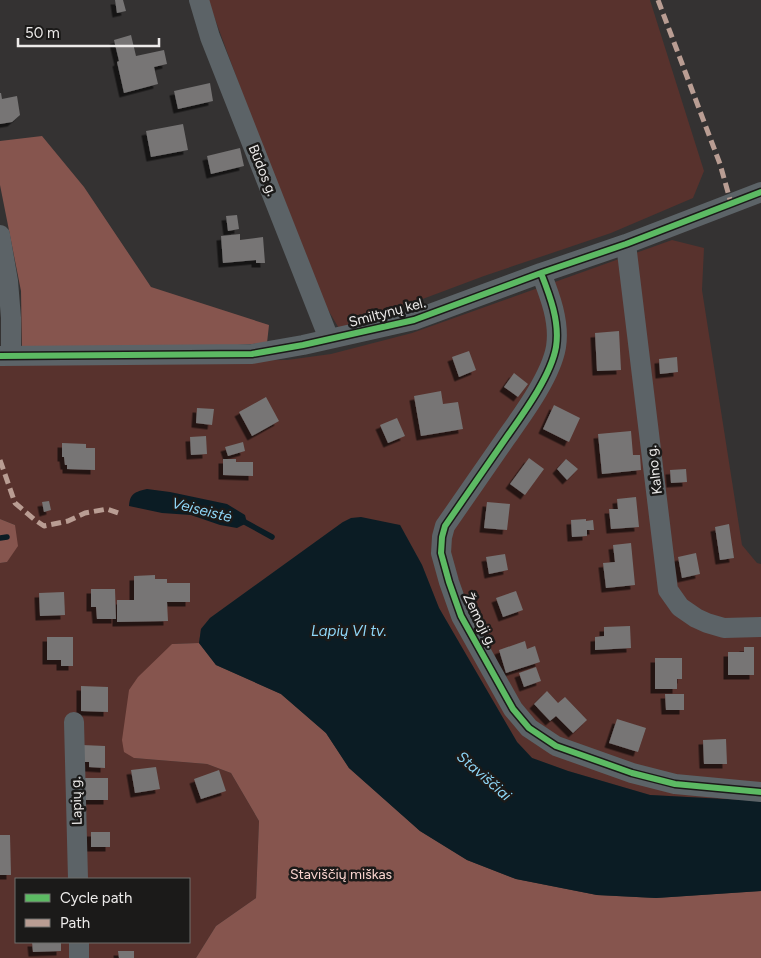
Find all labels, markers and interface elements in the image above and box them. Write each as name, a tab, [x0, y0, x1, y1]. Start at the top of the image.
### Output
scale bar	[18, 15, 159, 47]
text: 50 m	[25, 24, 60, 42]
street label: Būdos g.	[245, 142, 281, 198]
street label: Smiltynų kel.	[347, 294, 427, 331]
street label: Kalno g.	[643, 444, 666, 495]
water label: Veiseistė	[170, 494, 234, 526]
street label: Žemoji g.	[459, 590, 500, 650]
water label: Lapių VI tv.	[311, 622, 387, 640]
water label: Staviščiai	[453, 748, 515, 805]
street label: Lapių g.	[67, 776, 86, 825]
park label: Staviščių miškas	[290, 866, 392, 883]
legend	[15, 878, 190, 943]
text: Cycle path	[60, 889, 132, 907]
text: Path	[60, 914, 90, 932]

